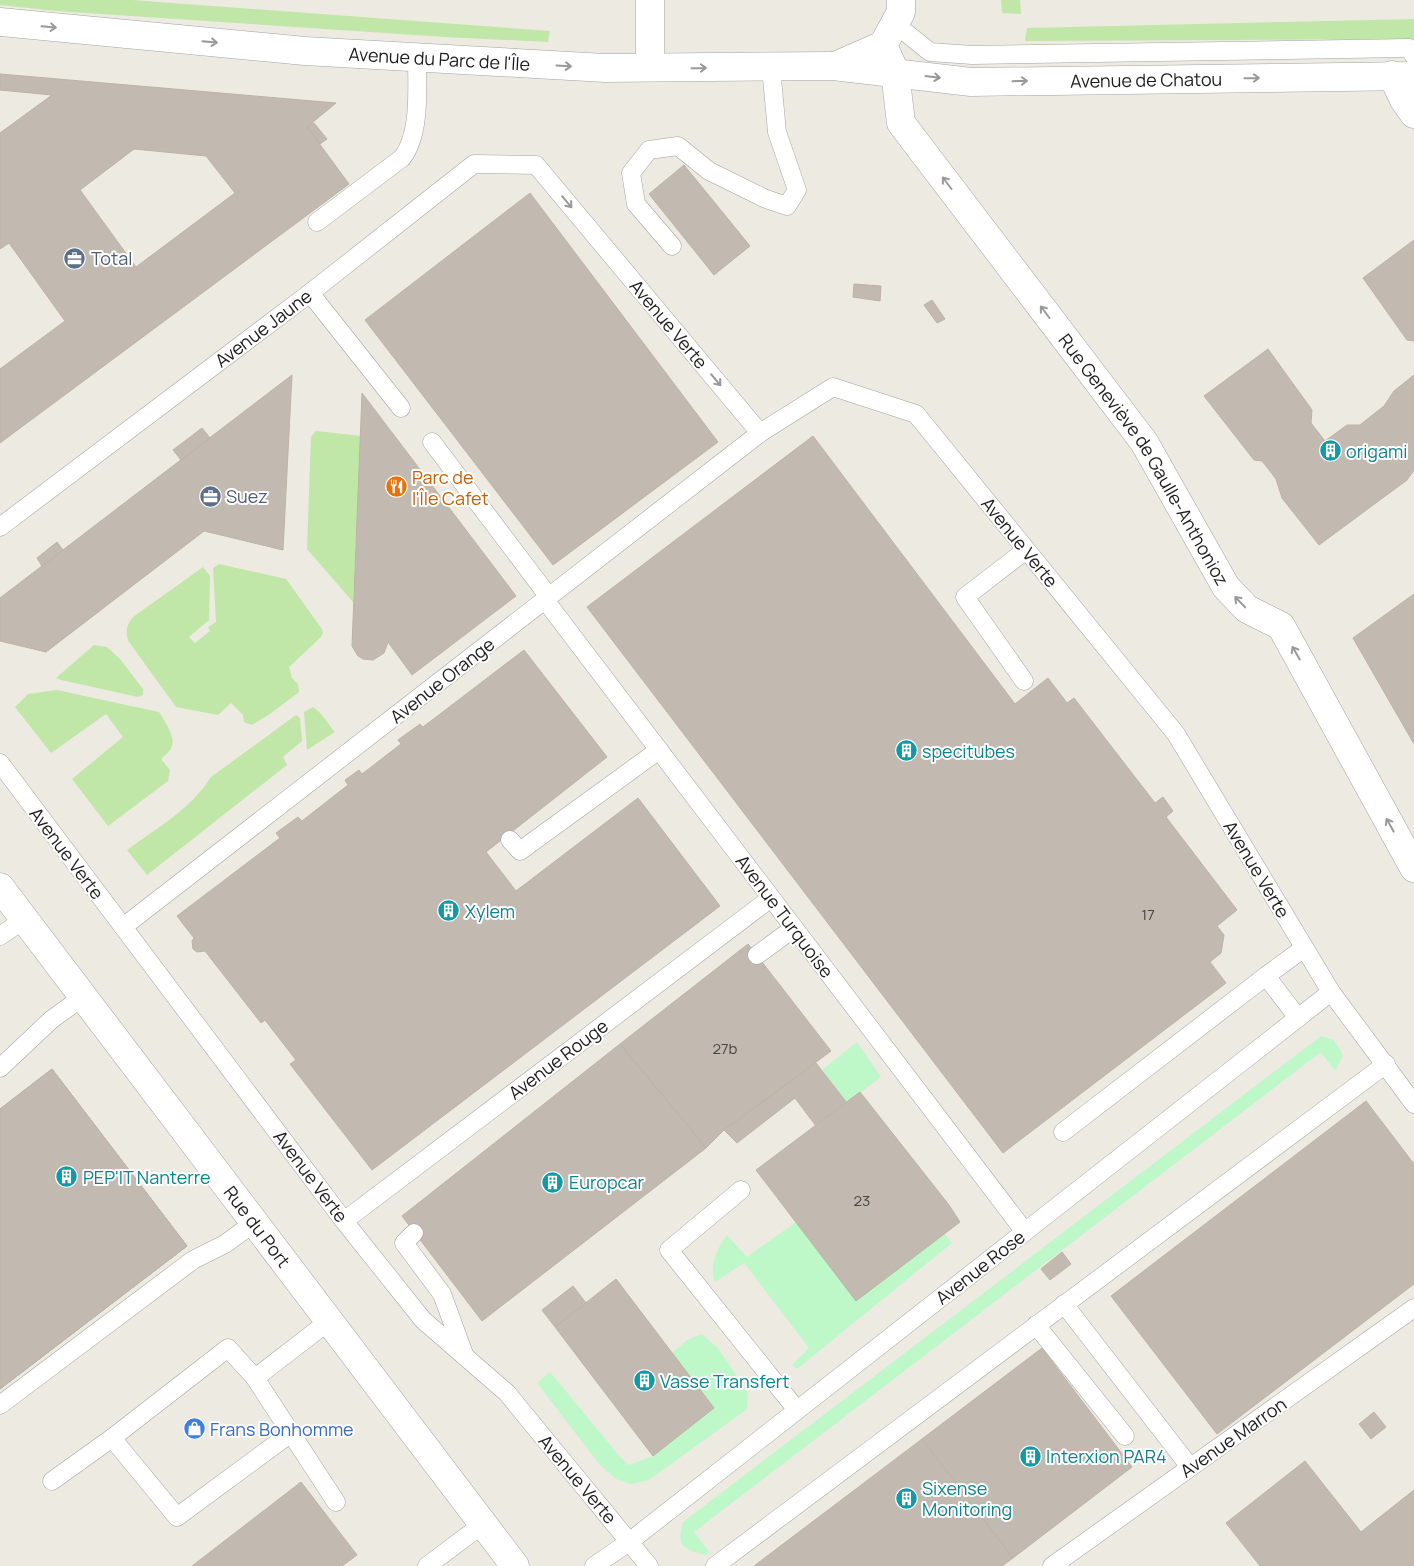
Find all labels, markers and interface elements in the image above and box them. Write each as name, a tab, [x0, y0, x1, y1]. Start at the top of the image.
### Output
one-way arrow	[40, 22, 56, 31]
one-way arrow	[202, 37, 218, 47]
street label: Avenue du Parc de l'Île	[348, 41, 531, 76]
one-way arrow	[556, 61, 572, 70]
one-way arrow	[690, 63, 706, 73]
street label: Avenue de Chatou	[1070, 67, 1222, 93]
one-way arrow	[925, 72, 941, 82]
one-way arrow	[1244, 73, 1260, 82]
one-way arrow	[1012, 76, 1028, 86]
one-way arrow	[941, 177, 952, 190]
one-way arrow	[561, 195, 572, 208]
office icon: Total	[63, 246, 87, 270]
place label: Total	[91, 246, 132, 270]
street label: Avenue Verte	[625, 274, 713, 374]
street label: Avenue Jaune	[210, 284, 316, 372]
one-way arrow	[1040, 305, 1050, 319]
street label: Rue Geneviève de Gaulle-Anthonioz	[1054, 329, 1235, 590]
one-way arrow	[711, 374, 722, 387]
building icon: origami	[1318, 439, 1342, 463]
place label: origami	[1346, 439, 1407, 463]
place label: Parc de l'Île Cafet	[412, 465, 489, 510]
restaurant icon: Parc de l'Île Cafet	[384, 475, 408, 499]
office icon: Suez	[198, 484, 222, 508]
place label: Suez	[226, 484, 268, 508]
street label: Avenue Verte	[976, 492, 1064, 592]
one-way arrow	[1234, 595, 1246, 608]
street label: Avenue Orange	[385, 632, 499, 728]
one-way arrow	[1291, 646, 1301, 660]
building icon: specitubes	[894, 739, 918, 763]
place label: specitubes	[922, 739, 1015, 763]
street label: Avenue Verte	[24, 802, 110, 904]
street label: Avenue Verte	[1219, 816, 1295, 922]
one-way arrow	[1385, 818, 1395, 833]
street label: Avenue Turquoise	[731, 850, 839, 982]
building icon: Xylem	[437, 899, 461, 923]
place label: Xylem	[465, 899, 515, 923]
house number: 17	[1141, 904, 1155, 925]
street label: Avenue Rouge	[503, 1014, 613, 1104]
house number: 27b	[713, 1038, 738, 1059]
street label: Avenue Verte	[268, 1125, 354, 1227]
building icon: PEP'IT Nanterre	[55, 1165, 79, 1189]
place label: PEP'IT Nanterre	[83, 1165, 211, 1189]
building icon: Europcar	[541, 1170, 565, 1194]
place label: Europcar	[569, 1170, 644, 1194]
street label: Rue du Port	[219, 1181, 296, 1272]
house number: 23	[854, 1190, 870, 1211]
street label: Avenue Rose	[930, 1225, 1030, 1309]
building icon: Vasse Transfert	[632, 1369, 656, 1393]
place label: Vasse Transfert	[660, 1369, 789, 1393]
street label: Avenue Marron	[1175, 1391, 1291, 1483]
shop icon: Frans Bonhomme	[182, 1417, 206, 1441]
place label: Frans Bonhomme	[210, 1417, 354, 1441]
street label: Avenue Verte	[534, 1429, 622, 1529]
building icon: Interxion PAR4	[1018, 1444, 1042, 1468]
place label: Interxion PAR4	[1046, 1444, 1167, 1468]
place label: Sixense Monitoring	[922, 1476, 1012, 1521]
building icon: Sixense Monitoring	[894, 1486, 918, 1510]

